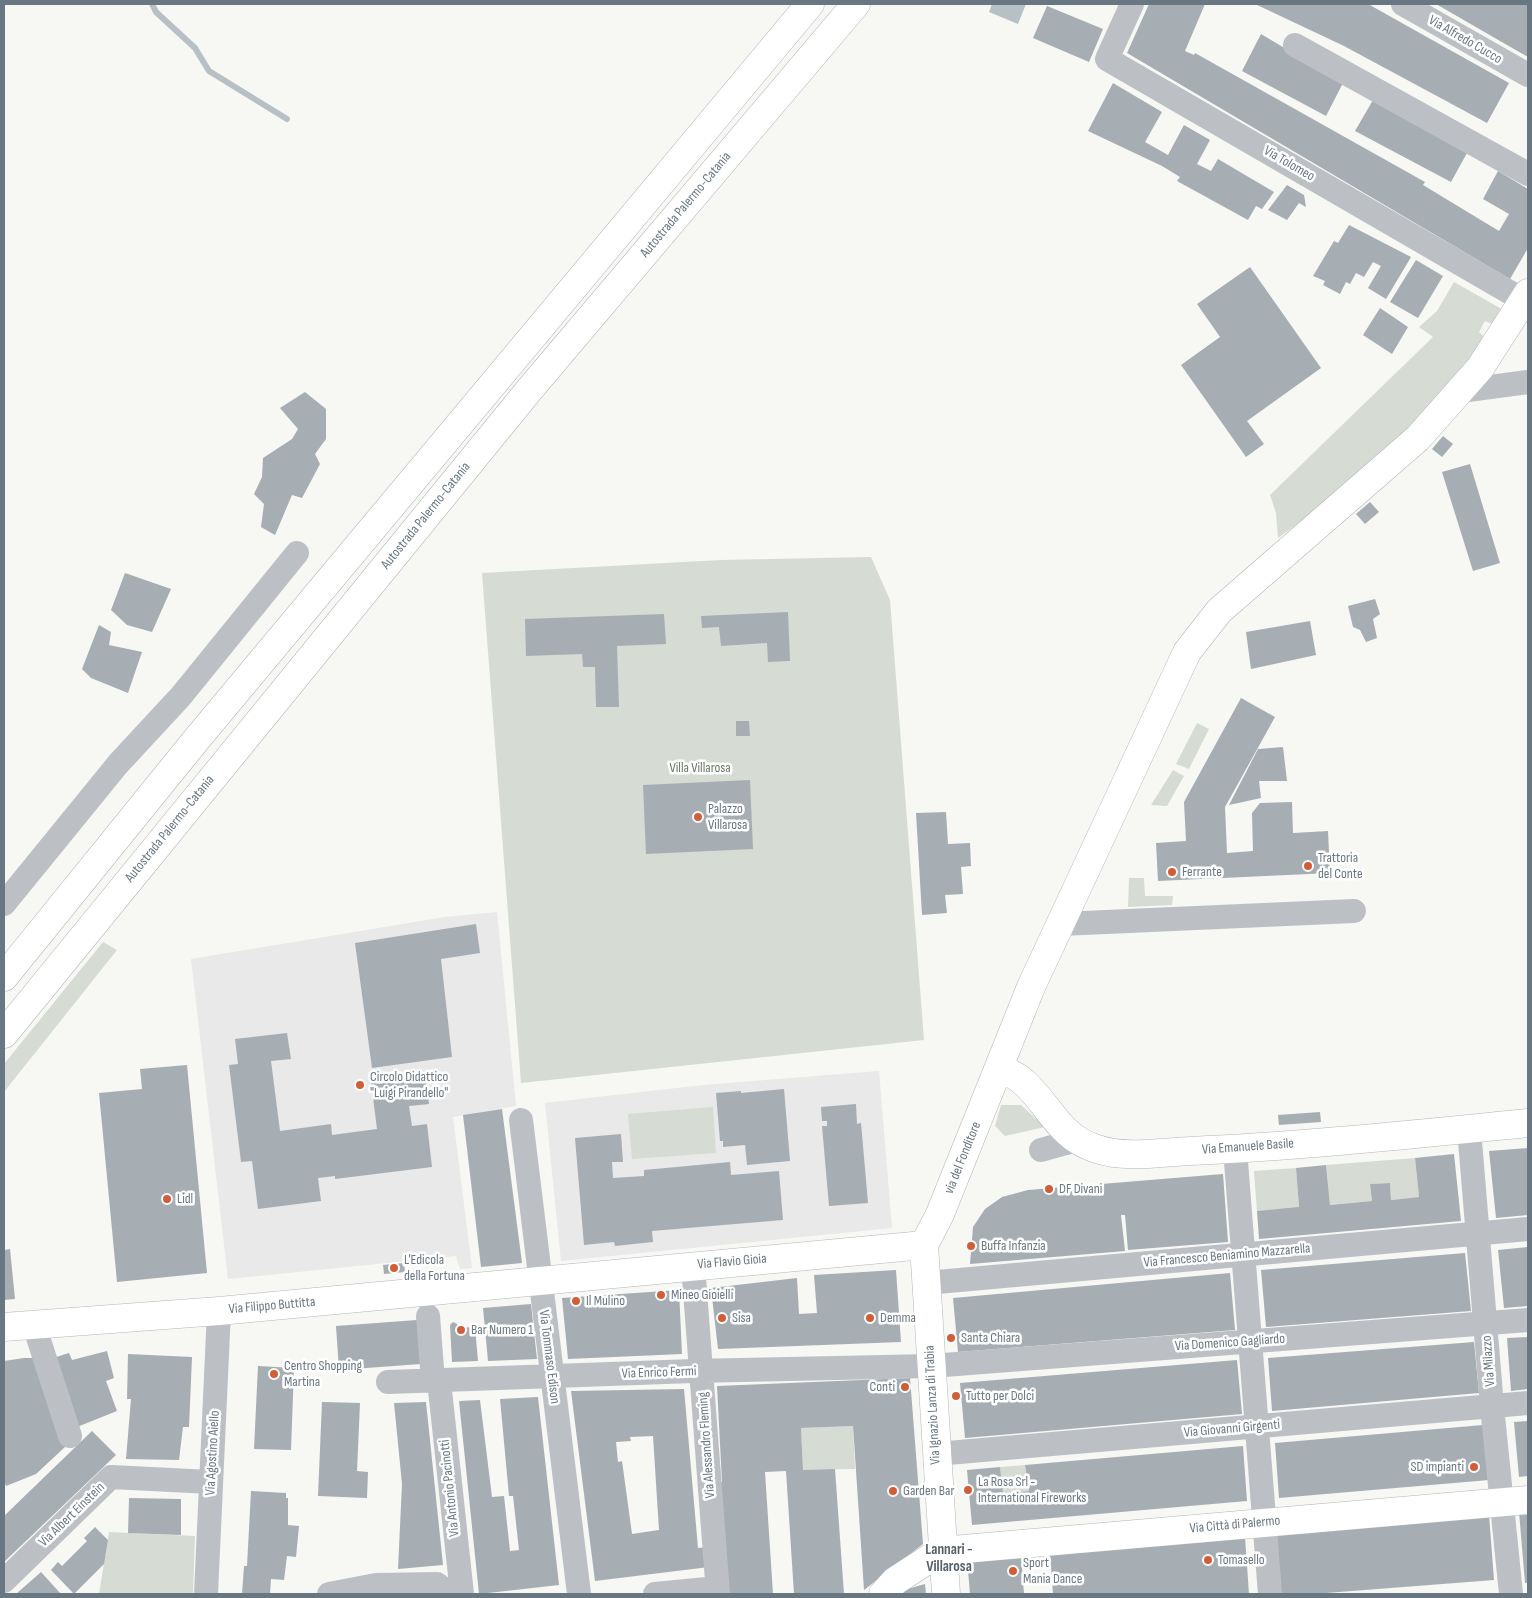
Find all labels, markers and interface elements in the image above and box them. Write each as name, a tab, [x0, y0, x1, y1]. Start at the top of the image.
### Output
street label: Via Alfredo Cucco	[1425, 12, 1505, 68]
street label: Via Tolomeo	[1261, 143, 1317, 185]
street label: Autostrada Palermo-Catania	[637, 149, 735, 261]
street label: Autostrada Palermo-Catania	[378, 459, 474, 573]
park label: Villa Villarosa	[669, 760, 731, 776]
street label: Autostrada Palermo-Catania	[122, 772, 218, 886]
place label: Palazzo Villarosa	[708, 801, 747, 834]
marker: Palazzo Villarosa	[692, 811, 704, 823]
place label: Trattoria del Conte	[1318, 850, 1363, 882]
marker: Trattoria del Conte	[1302, 860, 1314, 872]
place label: Ferrante	[1182, 864, 1222, 880]
marker: Ferrante	[1166, 866, 1178, 878]
place label: Circolo Didattico "Luigi Pirandello"	[370, 1069, 448, 1102]
marker: Circolo Didattico "Luigi Pirandello"	[354, 1079, 366, 1091]
street label: via del Fonditore	[941, 1119, 985, 1197]
street label: Via Emanuele Basile	[1201, 1135, 1295, 1159]
place label: DF Divani	[1059, 1181, 1102, 1197]
marker: DF Divani	[1043, 1183, 1055, 1195]
place label: Lidl	[177, 1191, 193, 1207]
marker: Lidl	[161, 1193, 173, 1205]
place label: Buffa Infanzia	[981, 1238, 1046, 1254]
marker: Buffa Infanzia	[965, 1240, 977, 1252]
street label: Via Francesco Beniamino Mazzarella	[1143, 1240, 1311, 1272]
street label: Via Flavio Gioia	[697, 1251, 767, 1273]
place label: L'Edicola della Fortuna	[404, 1252, 465, 1284]
marker: L'Edicola della Fortuna	[388, 1262, 400, 1274]
place label: Mineo Gioielli	[671, 1287, 733, 1303]
marker: Mineo Gioielli	[655, 1289, 667, 1301]
place label: Il Mulino	[586, 1293, 625, 1309]
street label: Via Filippo Buttitta	[228, 1294, 316, 1318]
marker: Il Mulino	[570, 1295, 582, 1307]
street label: Via Tommaso Edison	[535, 1309, 563, 1405]
place label: Sisa	[732, 1310, 751, 1326]
place label: Demma	[880, 1310, 916, 1326]
marker: Sisa	[716, 1312, 728, 1324]
marker: Demma	[864, 1312, 876, 1324]
place label: Bar Numero 1	[471, 1322, 533, 1338]
marker: Bar Numero 1	[455, 1324, 467, 1336]
place label: Santa Chiara	[961, 1330, 1020, 1346]
street label: Via Domenico Gagliardo	[1174, 1331, 1286, 1355]
marker: Santa Chiara	[945, 1332, 957, 1344]
street label: Via Milazzo	[1479, 1335, 1499, 1387]
street label: Via Ignazio Lanza di Trabia	[921, 1345, 945, 1465]
place label: Centro Shopping Martina	[284, 1358, 362, 1390]
street label: Via Enrico Fermi	[621, 1363, 697, 1383]
marker: Centro Shopping Martina	[268, 1368, 280, 1380]
place label: Conti	[870, 1379, 895, 1395]
marker: Conti	[899, 1381, 911, 1393]
place label: Tutto per Dolci	[966, 1388, 1034, 1404]
marker: Tutto per Dolci	[950, 1390, 962, 1402]
street label: Via Alessandro Fleming	[695, 1391, 719, 1499]
street label: Via Agostino Aiello	[202, 1410, 224, 1496]
street label: Via Giovanni Girgenti	[1183, 1416, 1281, 1442]
street label: Via Antonio Pacinotti	[437, 1439, 463, 1537]
place label: SD impianti	[1411, 1459, 1464, 1475]
marker: SD impianti	[1468, 1461, 1480, 1473]
place label: La Rosa Srl - International Fireworks	[978, 1474, 1086, 1506]
street label: Via Albert Einstein	[36, 1479, 108, 1551]
place label: Garden Bar	[903, 1483, 954, 1499]
marker: La Rosa Srl - International Fireworks	[962, 1484, 974, 1496]
marker: Garden Bar	[887, 1485, 899, 1497]
street label: Via Città di Palermo	[1189, 1513, 1281, 1537]
district label: Lannari - Villarosa	[925, 1541, 973, 1576]
place label: Tomasello	[1218, 1552, 1265, 1568]
marker: Tomasello	[1202, 1554, 1214, 1566]
place label: Sport Mania Dance	[1023, 1555, 1082, 1588]
marker: Sport Mania Dance	[1007, 1565, 1019, 1577]

